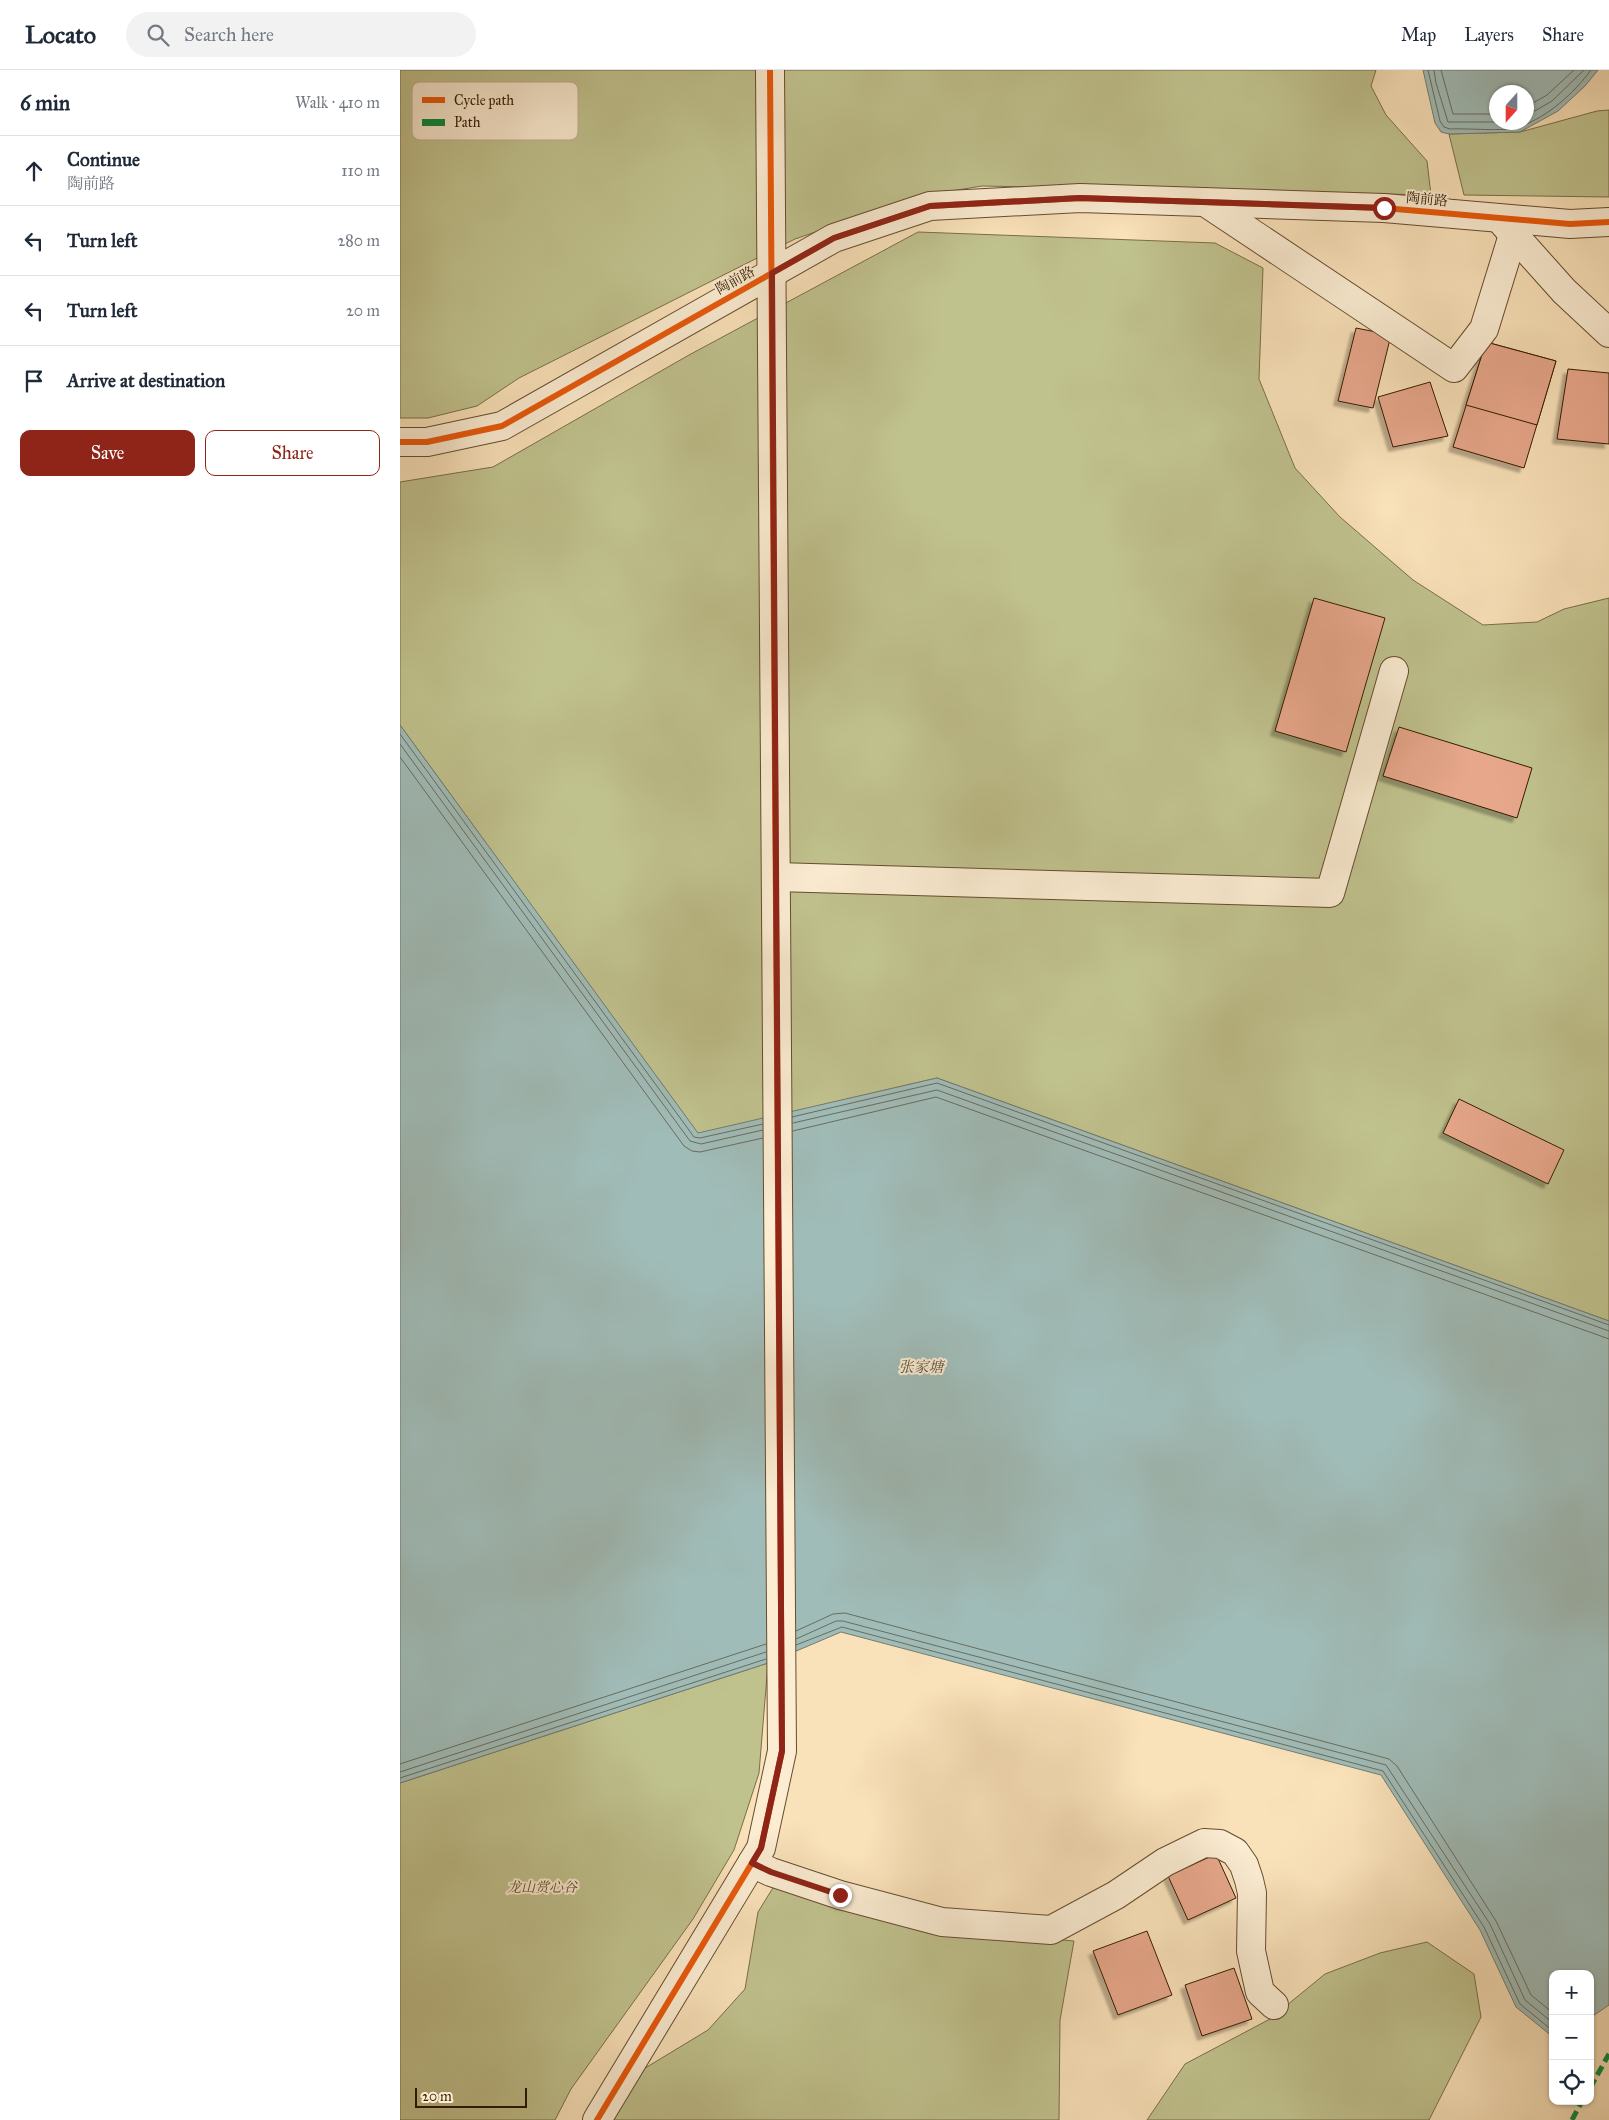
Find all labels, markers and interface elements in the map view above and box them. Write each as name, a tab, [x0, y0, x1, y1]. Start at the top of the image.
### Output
search box	[126, 12, 476, 57]
text: Locato	[25, 20, 96, 50]
icon: search	[144, 21, 172, 49]
text: Search here	[184, 23, 274, 46]
text: Map	[1401, 24, 1436, 46]
text: Layers	[1464, 24, 1514, 46]
text: Share	[1542, 24, 1584, 46]
legend	[412, 82, 578, 140]
north arrow	[1489, 85, 1534, 130]
text: 6 min	[20, 90, 70, 116]
text: Cycle path	[454, 92, 514, 109]
text: Walk · 410 m	[295, 93, 380, 112]
text: Path	[454, 114, 481, 131]
text: Continue	[67, 148, 140, 171]
icon: ahead	[20, 157, 48, 185]
text: 110 m	[341, 161, 380, 180]
text: 陶前路	[67, 174, 115, 193]
street label: 陶前路	[1405, 189, 1449, 210]
route start	[1373, 197, 1396, 220]
icon: left	[20, 227, 48, 255]
text: Turn left	[67, 229, 137, 252]
text: 280 m	[337, 231, 380, 250]
street label: 陶前路	[713, 263, 758, 298]
icon: left	[20, 297, 48, 325]
text: Turn left	[67, 299, 137, 322]
text: 20 m	[346, 301, 380, 320]
icon: arrive	[20, 367, 48, 395]
text: Arrive at destination	[67, 369, 225, 392]
button: Save	[20, 430, 195, 476]
button: Share	[205, 430, 380, 476]
water label: 张家塘	[898, 1358, 945, 1376]
park label: 龙山赏心谷	[507, 1879, 578, 1896]
route end	[829, 1884, 852, 1907]
map controls	[1549, 1970, 1594, 2105]
button: +	[1549, 1970, 1594, 2015]
button: −	[1549, 2015, 1594, 2060]
button: locate	[1549, 2060, 1594, 2105]
scale bar	[415, 2085, 528, 2108]
text: 20 m	[422, 2088, 452, 2105]

